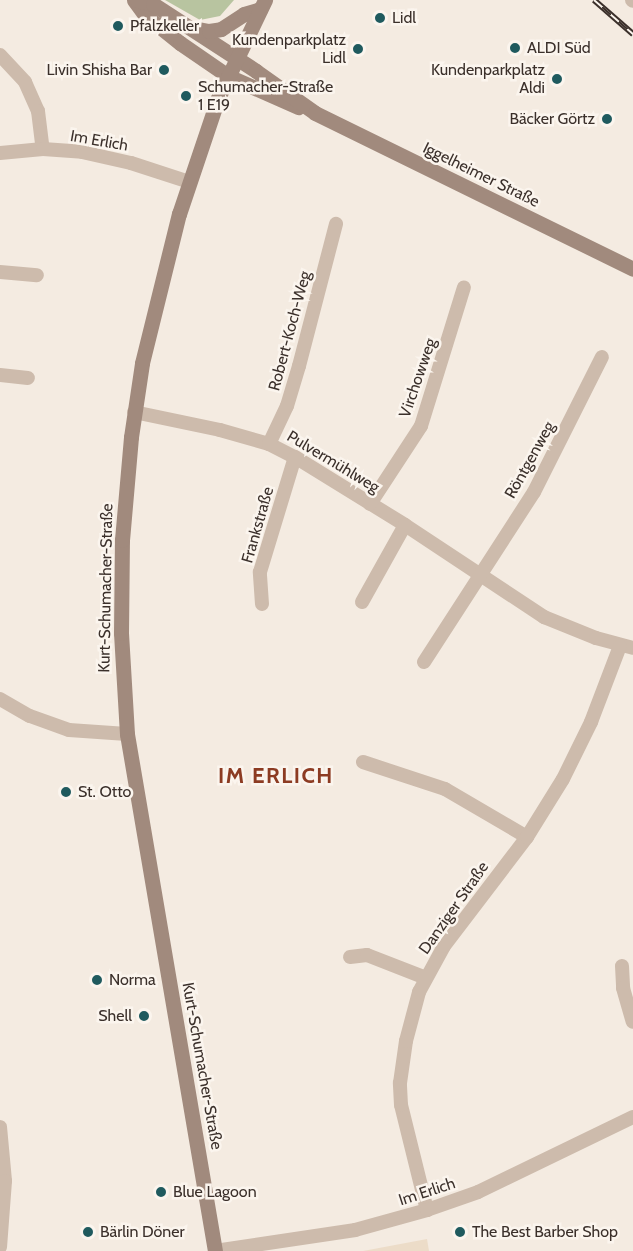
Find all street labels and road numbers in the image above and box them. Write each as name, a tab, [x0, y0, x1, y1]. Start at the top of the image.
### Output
street label: Im Erlich	[69, 126, 129, 156]
street label: Iggelheimer Straße	[420, 138, 542, 212]
street label: Robert-Koch-Weg	[265, 269, 315, 393]
street label: Virchowweg	[395, 336, 441, 420]
street label: Röntgenweg	[501, 418, 559, 502]
street label: Pulvermühlweg	[283, 427, 383, 497]
street label: Frankstraße	[238, 485, 278, 565]
street label: Kurt-Schumacher-Straße	[95, 503, 117, 673]
street label: Danziger Straße	[415, 858, 493, 958]
street label: Kurt-Schumacher-Straße	[178, 981, 226, 1151]
street label: Im Erlich	[396, 1174, 458, 1210]

